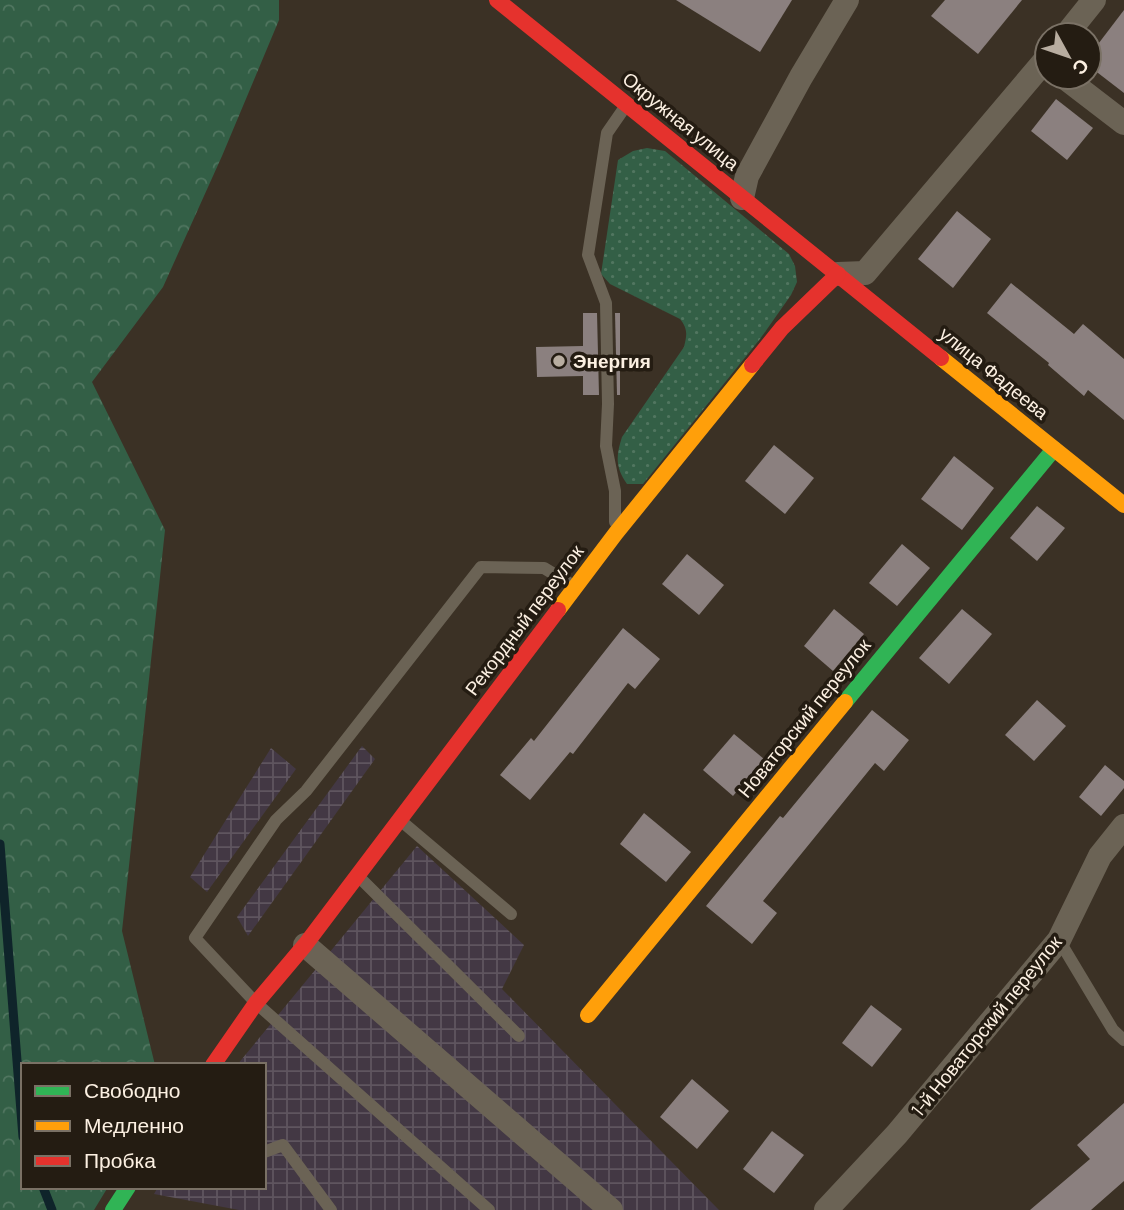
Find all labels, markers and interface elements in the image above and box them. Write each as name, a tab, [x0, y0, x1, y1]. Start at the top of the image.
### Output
north arrow	[1033, 21, 1103, 91]
text: С	[1068, 55, 1095, 80]
street label: Окружная улица	[618, 67, 745, 175]
street label: улица Фадеева	[935, 322, 1054, 424]
place label: Энергия	[573, 349, 651, 372]
marker: Энергия	[551, 353, 567, 369]
street label: Рекордный переулок	[460, 539, 588, 699]
street label: Новаторский переулок	[732, 633, 875, 802]
street label: 1-й Новаторский переулок	[905, 930, 1066, 1121]
legend	[21, 1063, 266, 1189]
text: Свободно	[84, 1077, 181, 1102]
text: Медленно	[84, 1112, 184, 1137]
text: Пробка	[84, 1147, 156, 1172]

